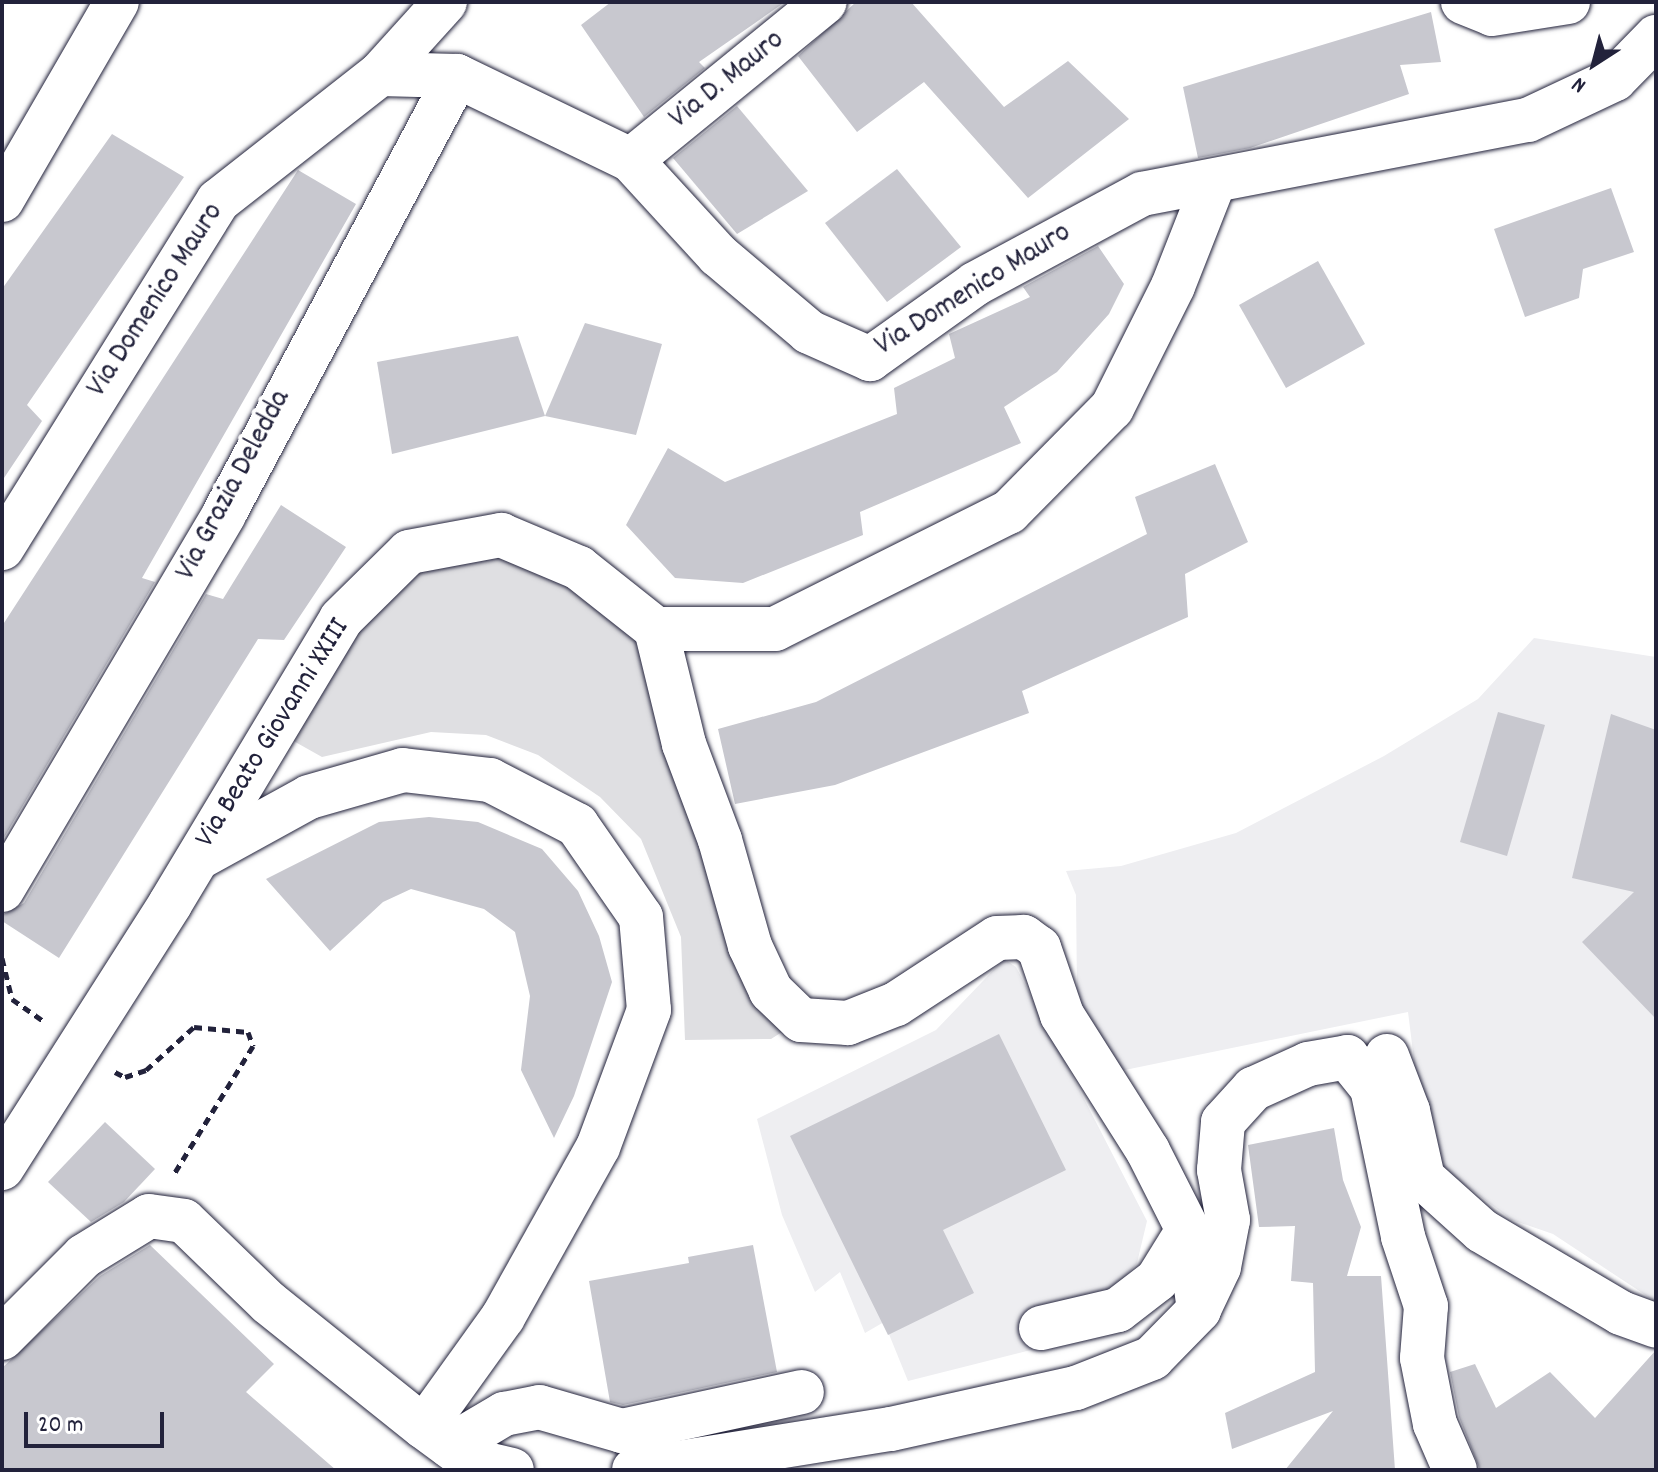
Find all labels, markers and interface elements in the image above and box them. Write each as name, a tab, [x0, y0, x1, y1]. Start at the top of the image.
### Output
street label: Via D. Mauro	[663, 24, 793, 138]
north arrow	[1554, 24, 1634, 104]
text: N	[1566, 68, 1593, 100]
street label: Via Domenico Mauro	[81, 197, 233, 405]
street label: Via Domenico Mauro	[869, 216, 1079, 366]
street label: Via Grazia Deledda	[170, 385, 300, 587]
street label: Via Beato Giovanni XXIII	[189, 613, 359, 855]
scale bar	[28, 1396, 168, 1446]
text: 20 m	[38, 1409, 84, 1443]

